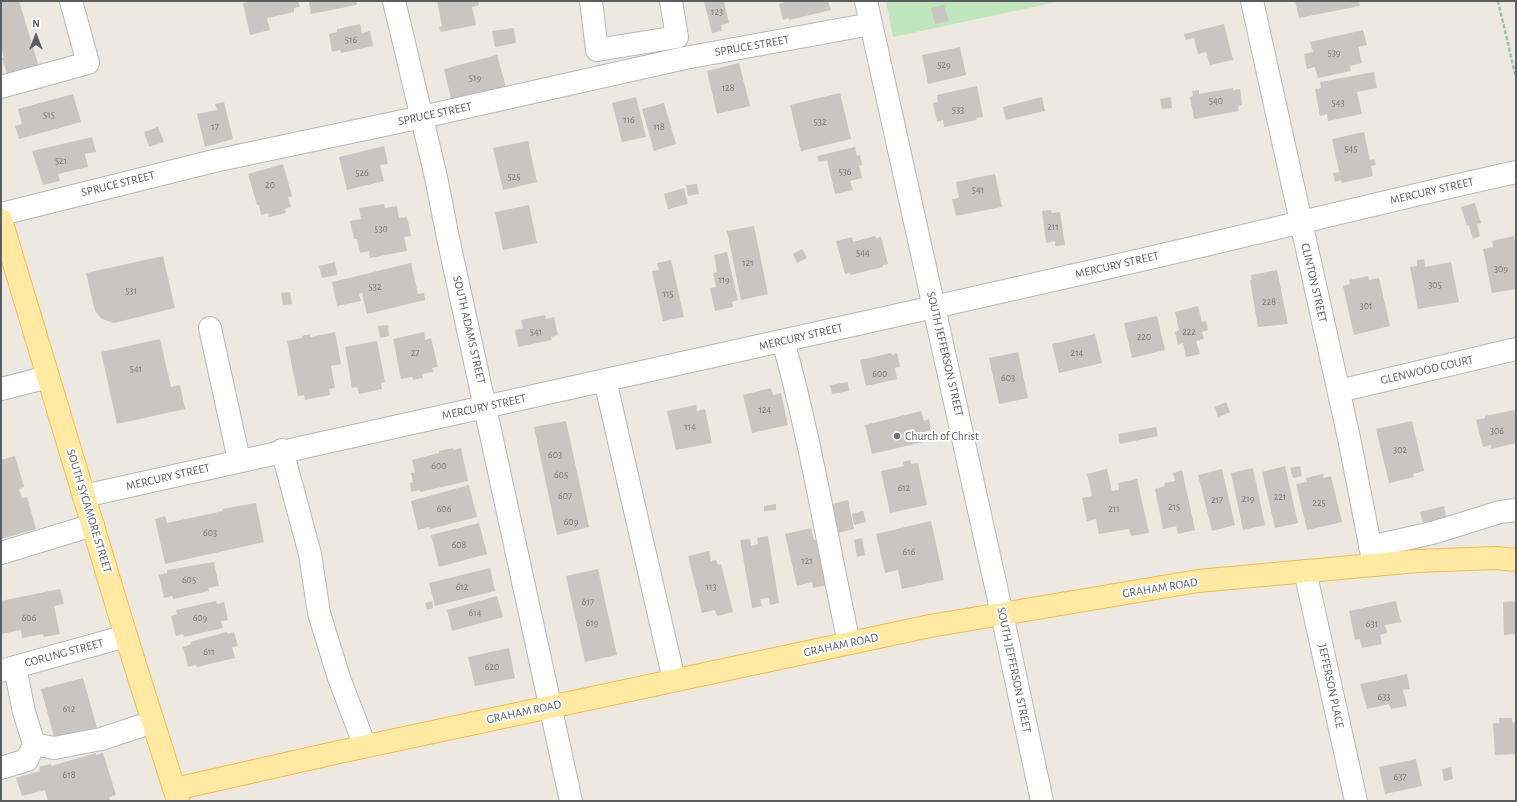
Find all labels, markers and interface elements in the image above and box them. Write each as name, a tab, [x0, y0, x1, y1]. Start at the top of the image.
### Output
house number: 123	[711, 6, 723, 18]
north arrow	[16, 16, 56, 56]
text: N	[32, 18, 40, 29]
street label: SPRUCE STREET	[714, 32, 790, 60]
house number: 516	[345, 34, 357, 46]
house number: 539	[1328, 47, 1340, 59]
house number: 529	[937, 59, 951, 71]
house number: 519	[469, 72, 481, 84]
house number: 128	[722, 82, 734, 94]
house number: 540	[1209, 95, 1223, 107]
house number: 543	[1331, 97, 1345, 109]
street label: SPRUCE STREET	[397, 99, 473, 129]
house number: 533	[952, 104, 964, 116]
house number: 515	[43, 109, 55, 121]
house number: 116	[623, 114, 635, 126]
house number: 532	[814, 116, 826, 128]
house number: 17	[211, 121, 219, 133]
house number: 118	[653, 121, 665, 133]
house number: 545	[1344, 143, 1358, 155]
house number: 521	[55, 155, 67, 167]
house number: 536	[839, 166, 851, 178]
house number: 526	[355, 167, 369, 179]
street label: SPRUCE STREET	[80, 168, 156, 200]
house number: 525	[508, 171, 520, 183]
street label: MERCURY STREET	[1389, 174, 1475, 208]
house number: 20	[265, 179, 275, 191]
house number: 541	[972, 184, 984, 196]
house number: 211	[1047, 221, 1059, 233]
house number: 530	[374, 223, 388, 235]
street label: CLINTON STREET	[1298, 242, 1330, 324]
house number: 544	[856, 247, 870, 259]
street label: MERCURY STREET	[1074, 248, 1160, 282]
house number: 121	[742, 257, 754, 269]
house number: 309	[1494, 263, 1508, 275]
street label: SOUTH ADAMS STREET	[450, 274, 488, 386]
house number: 119	[718, 274, 730, 286]
house number: 305	[1428, 279, 1442, 291]
house number: 532	[369, 281, 381, 293]
house number: 531	[125, 285, 137, 297]
house number: 115	[662, 288, 674, 300]
street label: SOUTH JEFFERSON STREET	[924, 290, 966, 418]
house number: 228	[1262, 296, 1276, 308]
house number: 301	[1360, 300, 1372, 312]
street label: MERCURY STREET	[758, 320, 844, 354]
house number: 541	[530, 326, 542, 338]
house number: 222	[1182, 326, 1196, 338]
house number: 220	[1137, 331, 1151, 343]
house number: 27	[411, 347, 419, 359]
house number: 214	[1071, 347, 1083, 359]
street label: GLENWOOD COURT	[1379, 352, 1475, 388]
house number: 541	[130, 363, 142, 375]
house number: 600	[872, 368, 888, 380]
house number: 603	[1001, 372, 1015, 384]
street label: MERCURY STREET	[441, 391, 527, 423]
house number: 124	[759, 404, 771, 416]
house number: 114	[684, 421, 696, 433]
house number: 306	[1490, 425, 1504, 437]
place label: Church of Christ	[905, 429, 979, 443]
marker: Church of Christ	[892, 431, 902, 441]
house number: 302	[1393, 444, 1407, 456]
street label: SOUTH SYCAMORE STREET	[63, 447, 115, 575]
house number: 603	[548, 449, 562, 461]
street label: MERCURY STREET	[125, 460, 211, 494]
house number: 600	[431, 460, 447, 472]
house number: 605	[554, 469, 568, 481]
house number: 612	[898, 482, 910, 494]
house number: 607	[558, 490, 572, 502]
house number: 221	[1274, 491, 1286, 503]
house number: 219	[1242, 493, 1254, 505]
house number: 217	[1211, 494, 1223, 506]
house number: 225	[1312, 497, 1326, 509]
house number: 215	[1168, 501, 1180, 513]
house number: 606	[437, 503, 451, 515]
house number: 211	[1108, 503, 1120, 515]
house number: 609	[564, 516, 578, 528]
house number: 603	[203, 527, 217, 539]
house number: 608	[452, 539, 466, 551]
house number: 616	[903, 546, 915, 558]
house number: 121	[801, 555, 813, 567]
house number: 605	[182, 574, 196, 586]
street label: GRAHAM ROAD	[1121, 575, 1199, 601]
house number: 612	[456, 581, 468, 593]
house number: 113	[706, 581, 716, 593]
house number: 617	[582, 596, 594, 608]
street label: SOUTH JEFFERSON STREET	[994, 606, 1034, 734]
house number: 614	[469, 607, 481, 619]
house number: 606	[22, 612, 36, 624]
house number: 609	[193, 612, 207, 624]
house number: 619	[586, 617, 598, 629]
house number: 631	[1366, 618, 1378, 630]
street label: GRAHAM ROAD	[802, 630, 880, 660]
street label: CORLING STREET	[23, 636, 105, 670]
street label: JEFFERSON PLACE	[1315, 643, 1347, 729]
house number: 611	[203, 646, 215, 658]
house number: 620	[485, 661, 499, 673]
house number: 633	[1378, 691, 1390, 703]
street label: GRAHAM ROAD	[485, 697, 563, 727]
house number: 612	[63, 703, 75, 715]
house number: 618	[63, 769, 75, 781]
house number: 637	[1394, 771, 1406, 783]

